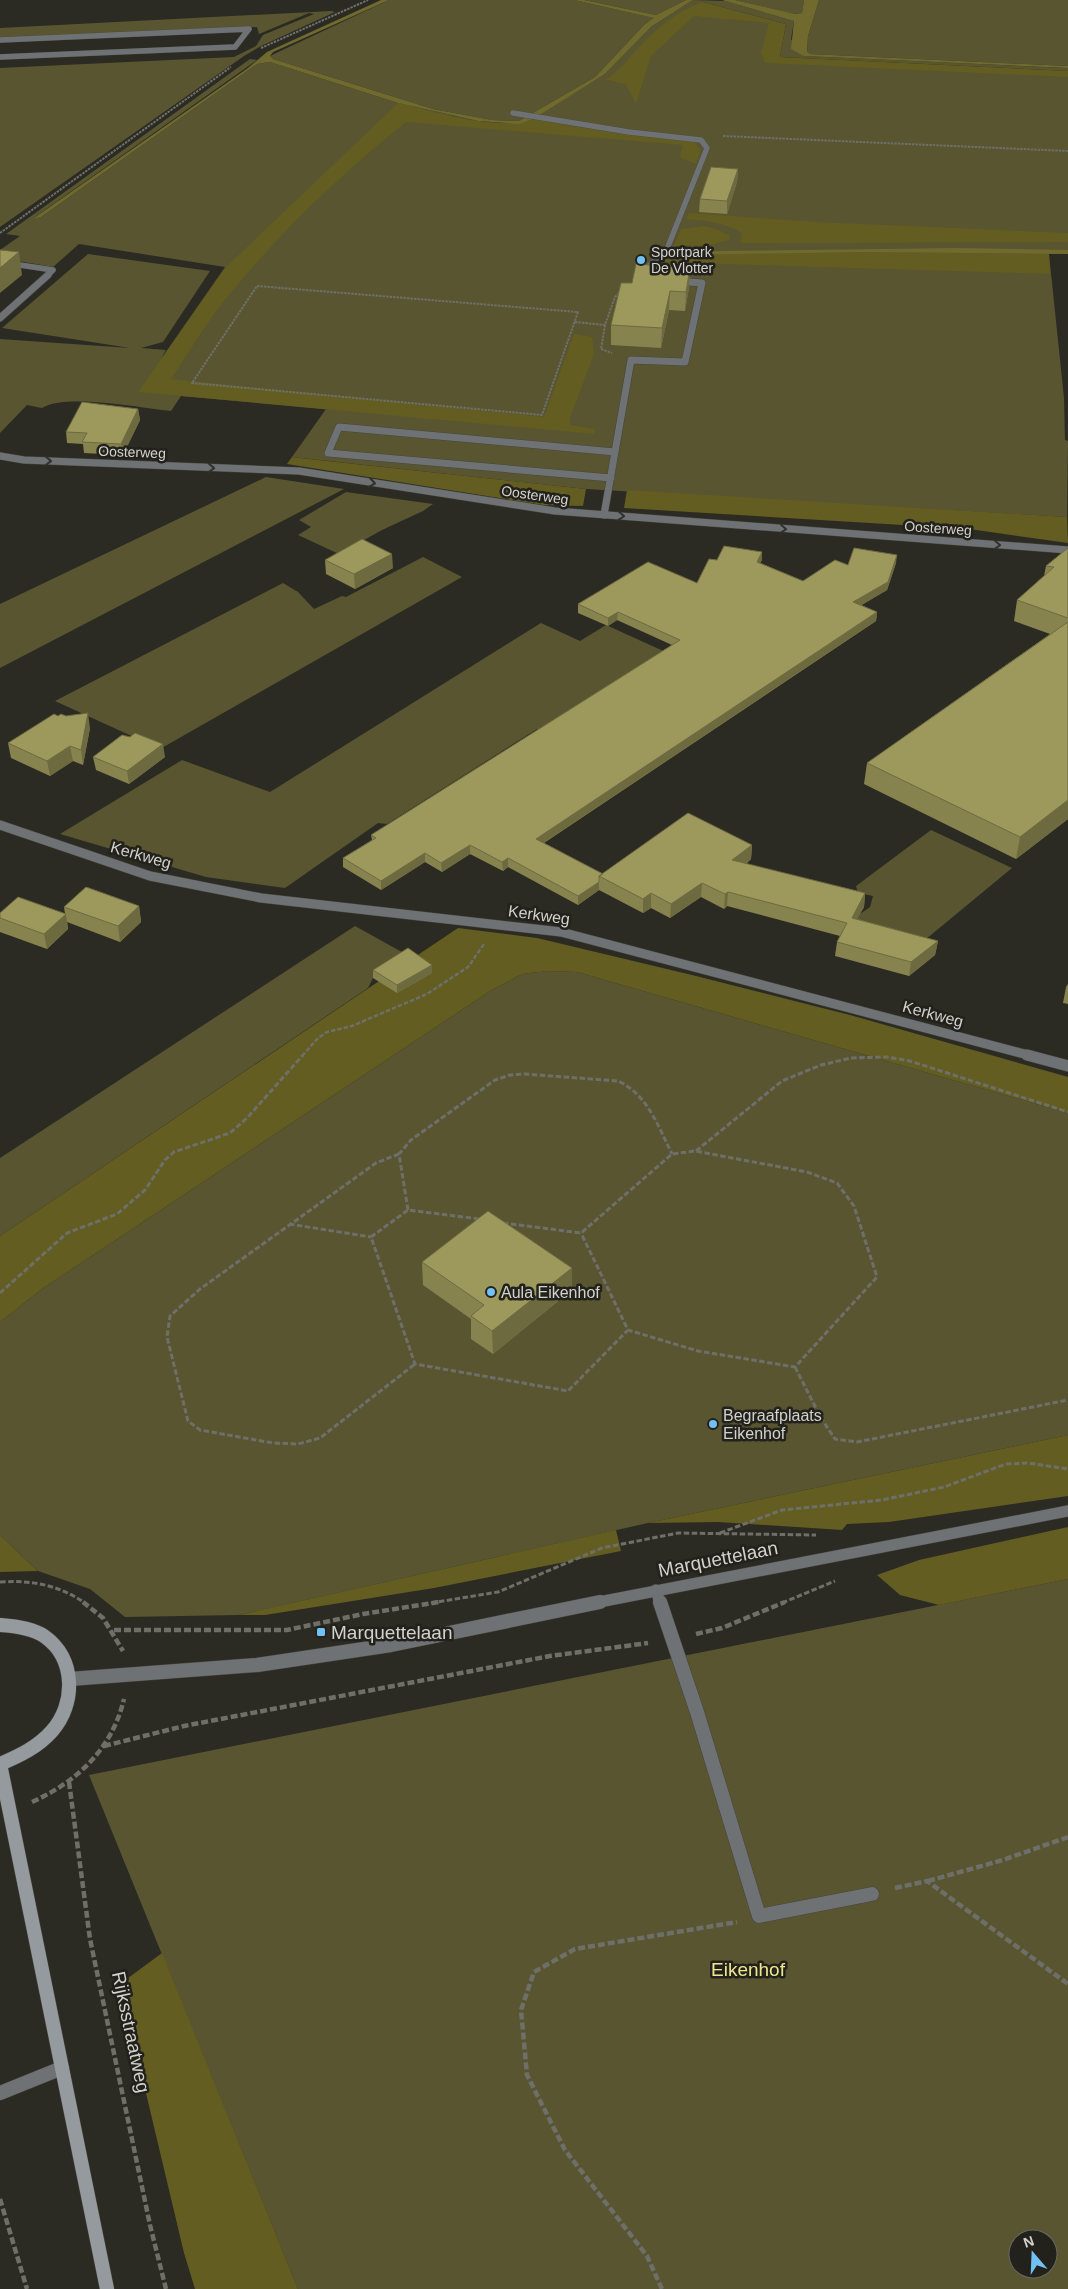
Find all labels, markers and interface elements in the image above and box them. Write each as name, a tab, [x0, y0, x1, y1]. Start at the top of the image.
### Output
place label: Sportpark De Vlotter	[651, 244, 714, 276]
marker: Sportpark De Vlotter	[635, 254, 647, 266]
street label: Oosterweg	[98, 443, 166, 461]
one-way arrow	[45, 456, 53, 466]
one-way arrow	[207, 462, 215, 473]
one-way arrow	[368, 477, 377, 487]
street label: Oosterweg	[500, 482, 570, 508]
one-way arrow	[617, 511, 625, 522]
street label: Oosterweg	[904, 518, 972, 538]
one-way arrow	[779, 523, 787, 534]
one-way arrow	[994, 539, 1002, 550]
street label: Kerkweg	[109, 838, 173, 872]
street label: Kerkweg	[507, 902, 571, 928]
street label: Kerkweg	[901, 998, 965, 1030]
place label: Aula Eikenhof	[501, 1284, 600, 1301]
marker: Aula Eikenhof	[485, 1286, 497, 1298]
place label: Begraafplaats Eikenhof	[723, 1407, 822, 1442]
marker: Begraafplaats Eikenhof	[707, 1418, 719, 1430]
street label: Marquettelaan	[656, 1537, 780, 1581]
place label: Marquettelaan	[331, 1622, 452, 1643]
marker: Marquettelaan	[315, 1626, 327, 1638]
park label: Eikenhof	[711, 1959, 786, 1980]
street label: Rijksstraatweg	[108, 1969, 154, 2095]
north arrow	[1008, 2229, 1058, 2279]
text: N	[1021, 2232, 1036, 2251]

